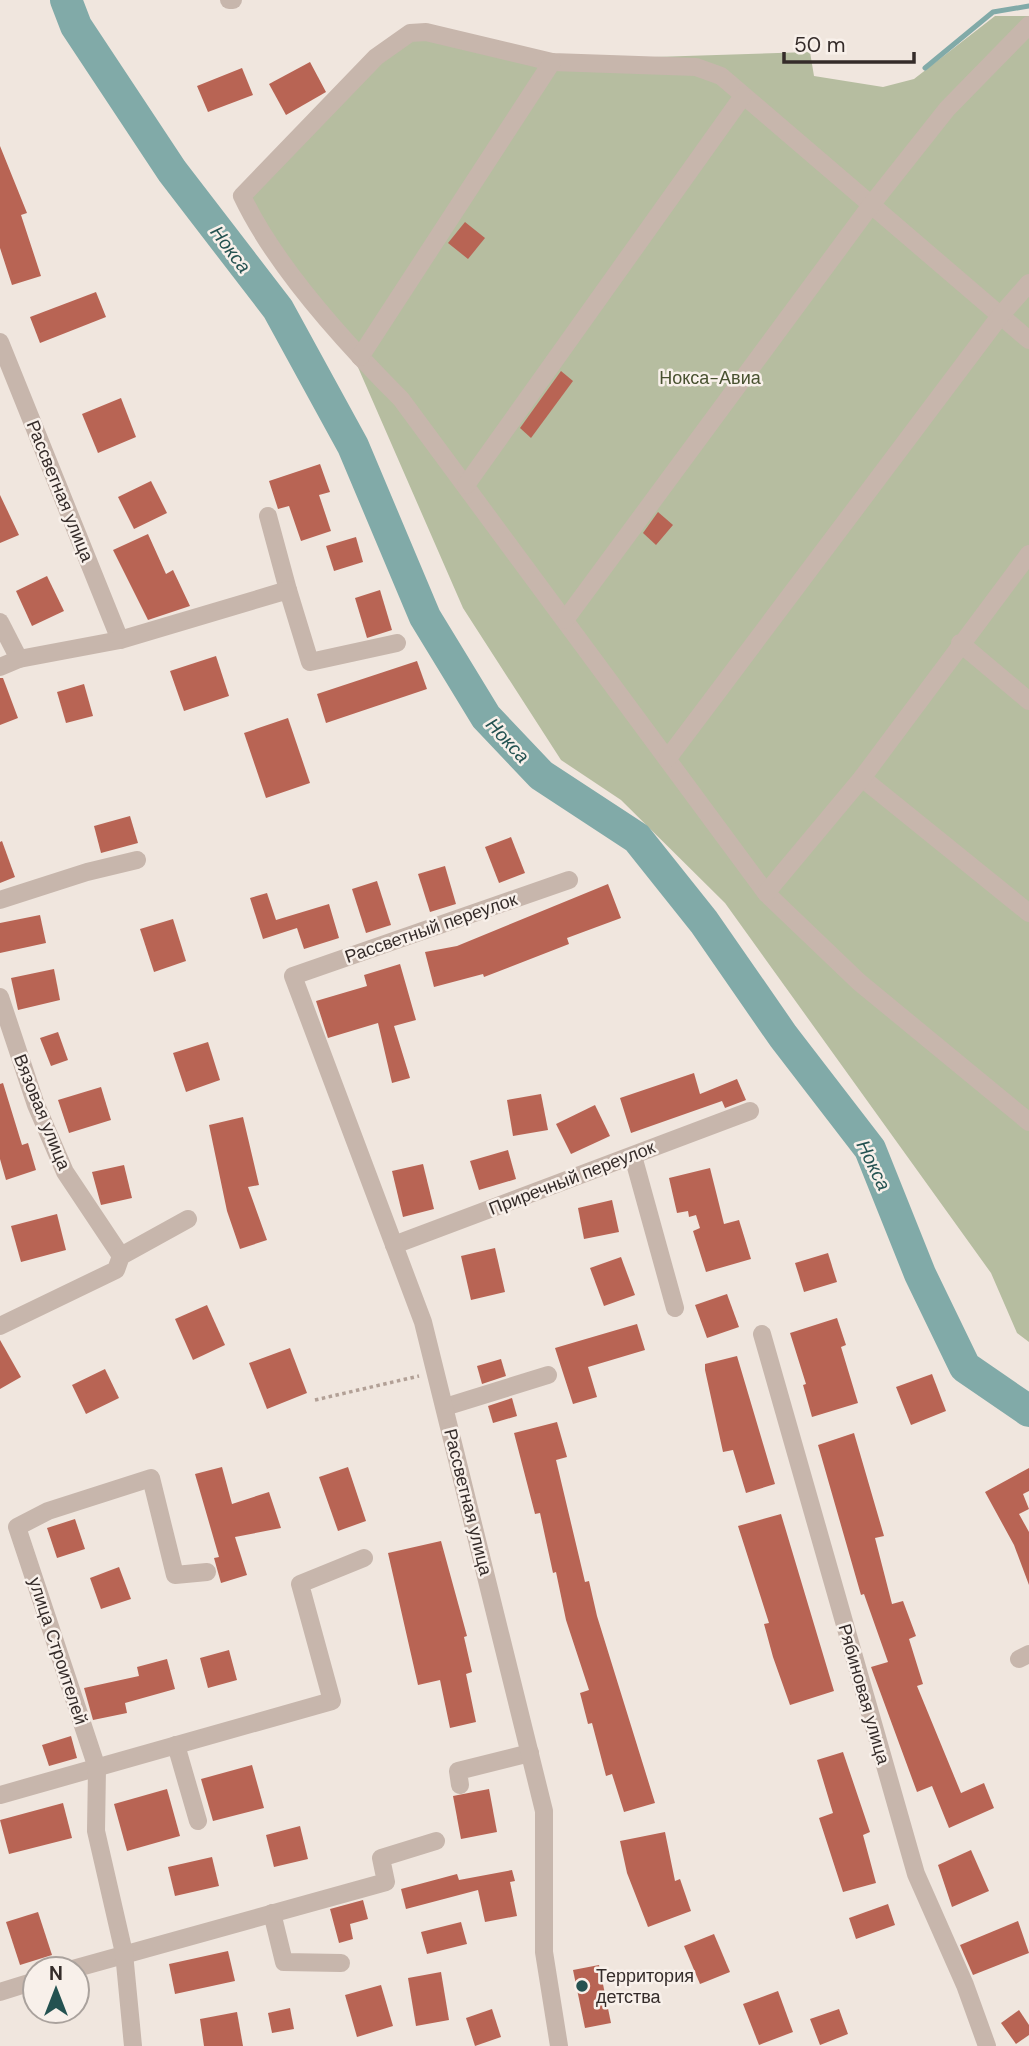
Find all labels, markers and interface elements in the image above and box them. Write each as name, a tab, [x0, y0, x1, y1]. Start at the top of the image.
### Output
scale bar	[784, 21, 914, 65]
text: 50 m	[794, 31, 845, 59]
water label: Нокса	[205, 221, 257, 278]
park label: Нокса-Авиа	[659, 366, 762, 390]
street label: Рассветная улица	[21, 417, 100, 566]
water label: Нокса	[480, 712, 535, 768]
street label: Рассветный переулок	[342, 887, 521, 969]
street label: Вязовая улица	[8, 1050, 77, 1174]
street label: Приречный переулок	[485, 1135, 659, 1221]
water label: Нокса	[851, 1136, 896, 1195]
street label: Рассветная улица	[438, 1426, 498, 1579]
street label: улица Строителей	[23, 1574, 93, 1728]
street label: Рябиновая улица	[833, 1621, 896, 1768]
north arrow	[21, 1955, 91, 2025]
text: N	[49, 1961, 63, 1986]
place label: Территория детства	[596, 1964, 694, 2009]
marker: Территория детства	[574, 1978, 590, 1994]

